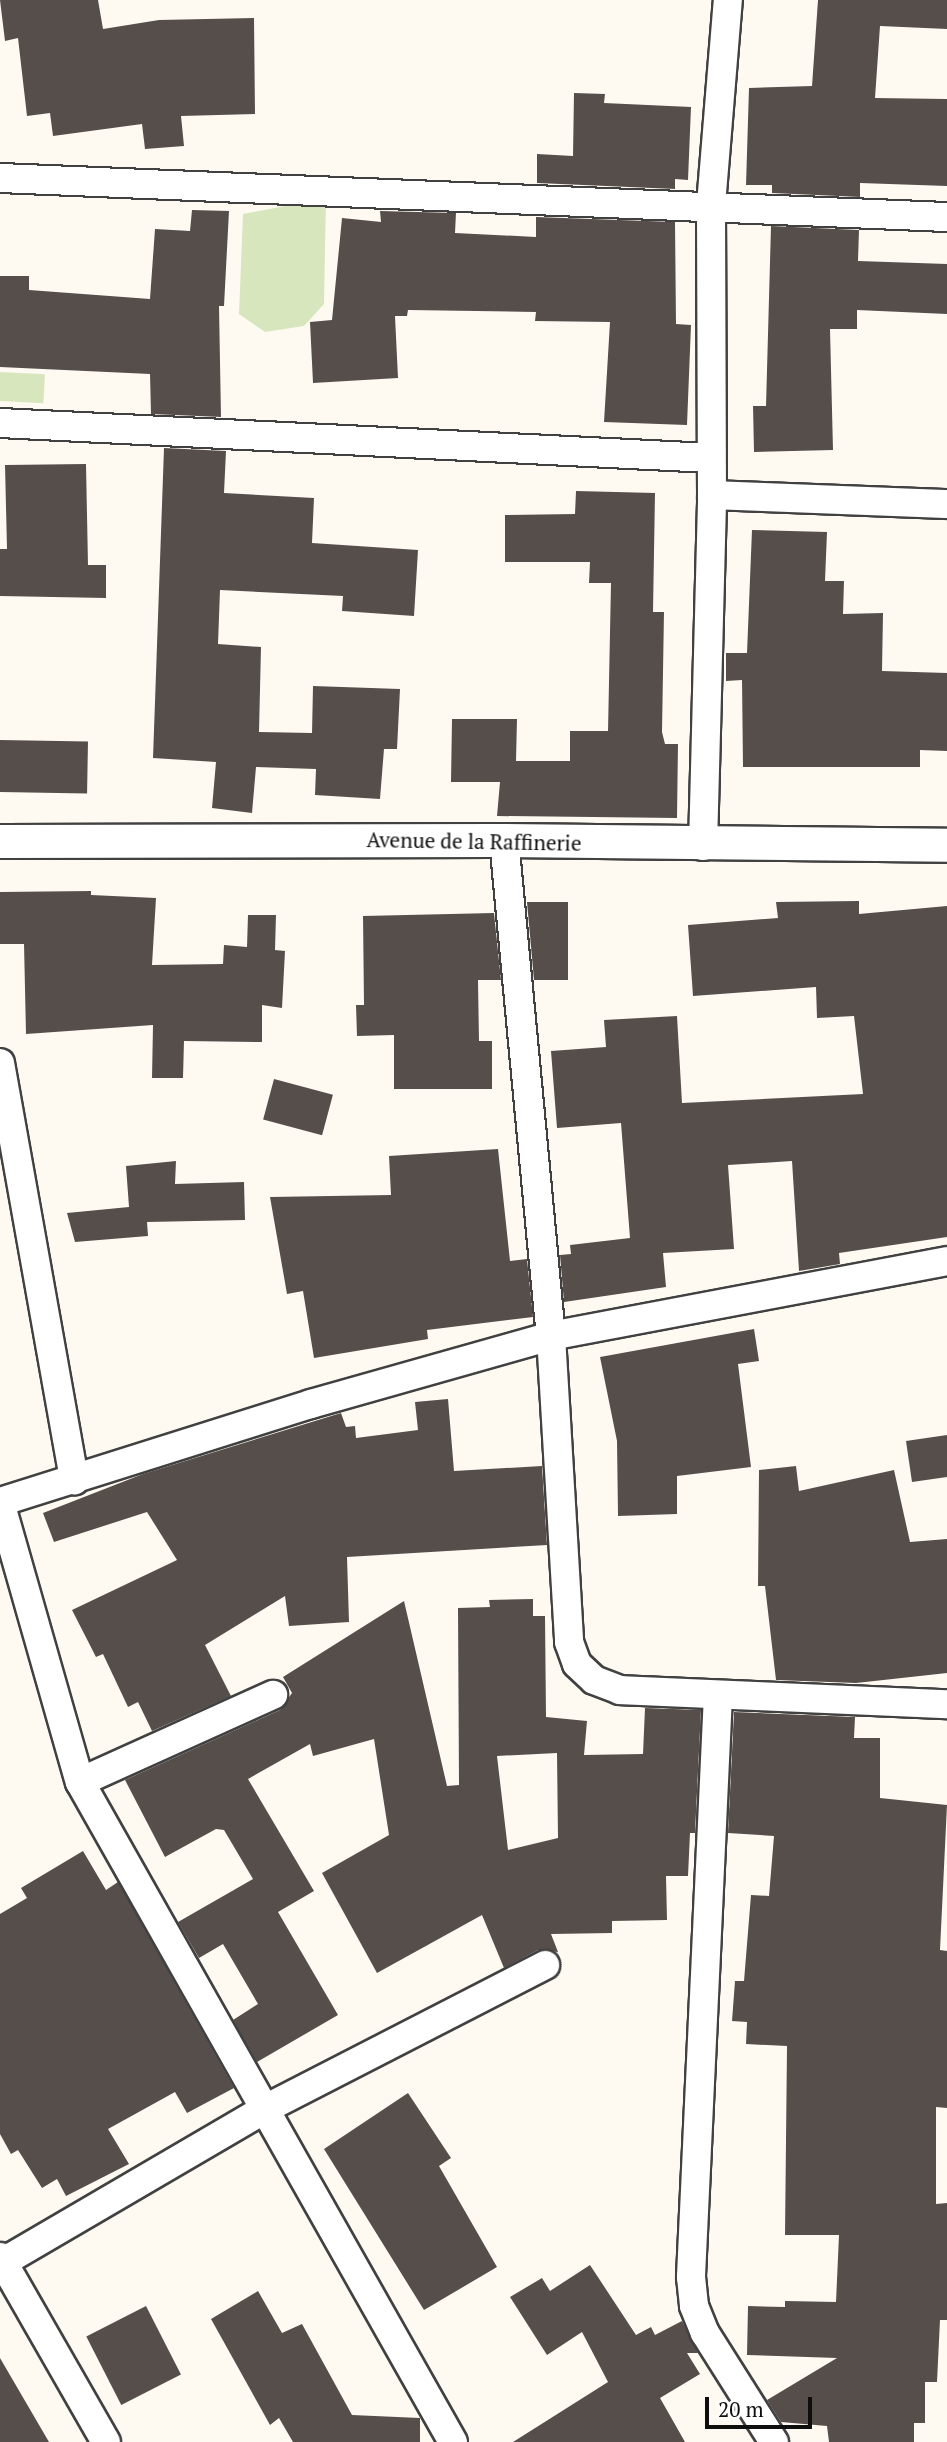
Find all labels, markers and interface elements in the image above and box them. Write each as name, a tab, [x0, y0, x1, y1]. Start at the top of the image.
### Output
street label: Avenue de la Raffinerie	[366, 827, 582, 855]
scale bar	[709, 2382, 816, 2426]
text: 20 m	[718, 2395, 764, 2423]

